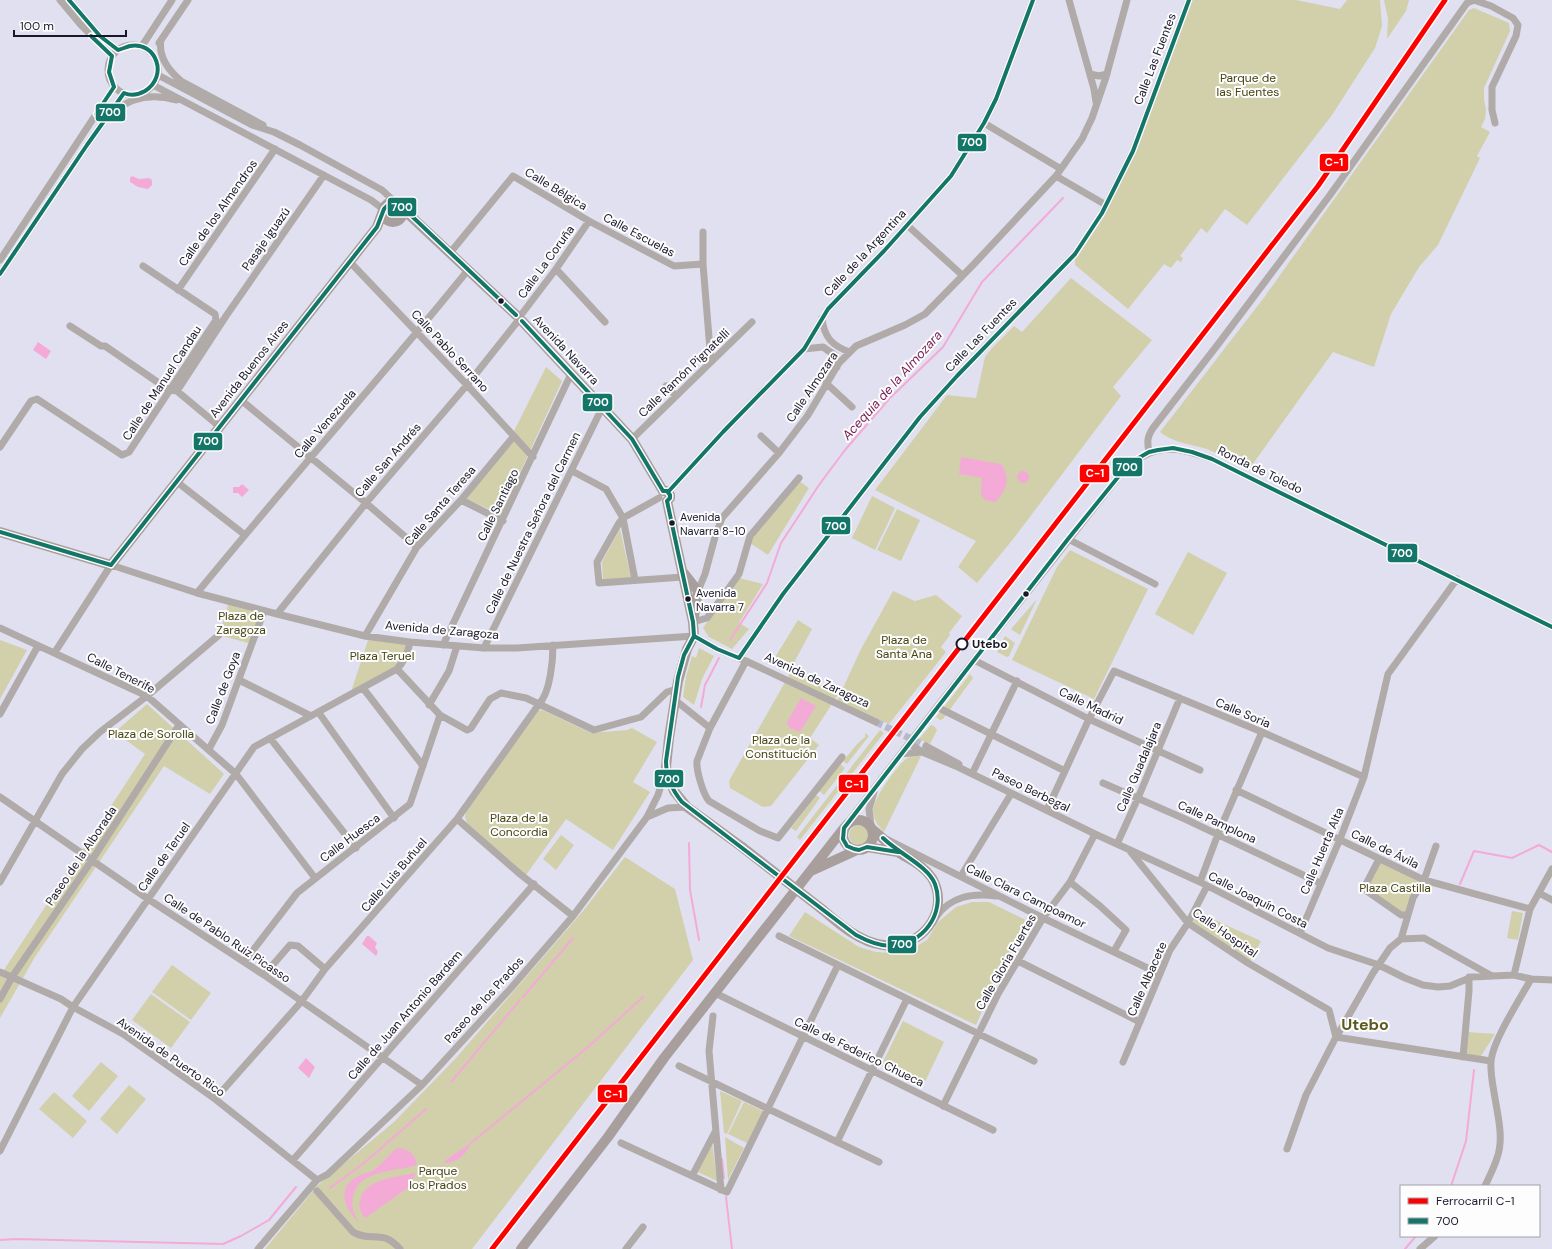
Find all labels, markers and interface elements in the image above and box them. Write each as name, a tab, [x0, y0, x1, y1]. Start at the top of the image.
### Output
street label: Calle Las Fuentes	[1130, 11, 1180, 107]
scale bar	[14, 12, 126, 38]
text: 100 m	[20, 18, 54, 34]
park label: Parque de las Fuentes	[1217, 70, 1279, 100]
line badge: 700	[95, 103, 126, 122]
text: 700	[99, 105, 121, 119]
line badge: 700	[957, 133, 987, 152]
text: 700	[961, 135, 983, 149]
line badge: C-1	[1319, 153, 1349, 172]
text: C-1	[1325, 155, 1343, 169]
street label: Calle de los Almendros	[175, 156, 261, 270]
street label: Calle Bélgica	[522, 164, 590, 214]
line badge: 700	[387, 197, 417, 217]
text: 700	[391, 200, 413, 214]
street label: Pasaje Iguazú	[238, 204, 294, 274]
street label: Calle de la Argentina	[820, 206, 910, 300]
street label: Calle Escuelas	[600, 209, 678, 261]
street label: Calle La Coruña	[514, 222, 578, 302]
street label: Calle Las Fuentes	[942, 295, 1020, 375]
unlabelled marker	[496, 296, 506, 306]
street label: Calle Pablo Serrano	[408, 306, 492, 396]
street label: Avenida Navarra	[530, 312, 602, 388]
street label: Avenida Buenos Aires	[206, 317, 292, 421]
street label: Calle de Manuel Candau	[119, 322, 205, 444]
street label: Calle Ramón Pignatelli	[635, 325, 733, 421]
water label: Acequia de la Almozara	[838, 327, 946, 444]
street label: Calle Almozara	[782, 349, 842, 425]
street label: Calle Venezuela	[291, 386, 359, 462]
line badge: 700	[582, 393, 613, 412]
text: 700	[587, 395, 609, 409]
street label: Calle San Andrés	[351, 419, 425, 501]
street label: Calle de Nuestra Señora del Carmen	[482, 429, 584, 617]
line badge: 700	[193, 432, 223, 451]
text: 700	[197, 434, 219, 448]
street label: Ronda de Toledo	[1215, 443, 1305, 497]
line badge: 700	[1112, 457, 1143, 477]
text: 700	[1116, 460, 1138, 474]
street label: Calle Santa Teresa	[401, 463, 479, 549]
line badge: C-1	[1079, 464, 1110, 483]
street label: Calle Santiago	[474, 466, 522, 544]
text: C-1	[1086, 466, 1104, 480]
place label: Avenida Navarra 8-10	[680, 510, 746, 538]
line badge: 700	[821, 516, 851, 535]
marker: Avenida Navarra 8-10	[667, 518, 677, 528]
text: 700	[825, 519, 847, 533]
line badge: 700	[1387, 543, 1418, 563]
text: 700	[1391, 546, 1413, 560]
place label: Avenida Navarra 7	[696, 586, 744, 614]
unlabelled marker	[1021, 589, 1031, 599]
marker: Avenida Navarra 7	[683, 594, 693, 604]
park label: Plaza de Zaragoza	[216, 608, 266, 638]
street label: Avenida de Zaragoza	[384, 617, 500, 643]
park label: Plaza de Santa Ana	[876, 632, 932, 662]
place label: Utebo	[972, 636, 1008, 652]
marker: Utebo	[955, 637, 969, 651]
park label: Plaza Teruel	[350, 648, 414, 664]
street label: Calle Tenerife	[84, 649, 158, 697]
street label: Calle de Goya	[202, 649, 244, 727]
street label: Avenida de Zaragoza	[762, 649, 872, 711]
street label: Calle Madrid	[1056, 684, 1126, 728]
street label: Calle Soria	[1213, 694, 1273, 732]
street label: Calle Guadalajara	[1113, 719, 1165, 815]
park label: Plaza de Sorolla	[108, 726, 194, 742]
park label: Plaza de la Constitución	[745, 732, 817, 762]
street label: Paseo Berbegal	[989, 764, 1073, 816]
line badge: 700	[654, 769, 684, 788]
text: 700	[658, 772, 680, 786]
line badge: C-1	[838, 774, 869, 793]
text: C-1	[845, 777, 863, 791]
street label: Calle Pamplona	[1175, 797, 1259, 847]
street label: Paseo de la Alborada	[42, 803, 120, 909]
street label: Calle Huerta Alta	[1296, 805, 1348, 897]
street label: Calle Huesca	[317, 810, 383, 866]
park label: Plaza de la Concordia	[490, 810, 548, 840]
street label: Calle de Teruel	[134, 819, 194, 895]
street label: Calle de Ávila	[1348, 826, 1422, 872]
street label: Calle Luis Buñuel	[357, 835, 431, 915]
street label: Calle Clara Campoamor	[963, 860, 1089, 932]
street label: Calle Joaquín Costa	[1205, 868, 1311, 932]
park label: Plaza Castilla	[1359, 880, 1431, 896]
street label: Calle de Pablo Ruiz Picasso	[160, 890, 294, 986]
street label: Calle Hospital	[1189, 905, 1261, 961]
street label: Calle Gloria Fuertes	[972, 911, 1040, 1013]
line badge: 700	[887, 935, 917, 954]
text: 700	[891, 937, 913, 951]
street label: Calle Albacete	[1123, 939, 1171, 1019]
street label: Calle de Juan Antonio Bardem	[344, 947, 466, 1083]
street label: Paseo de los Prados	[441, 953, 527, 1047]
street label: Avenida de Puerto Rico	[114, 1014, 228, 1100]
street label: Calle de Federico Chueca	[791, 1014, 927, 1090]
district label: Utebo	[1341, 1014, 1389, 1035]
line badge: C-1	[597, 1084, 628, 1103]
text: C-1	[604, 1087, 622, 1101]
park label: Parque los Prados	[409, 1163, 467, 1193]
legend	[1400, 1185, 1540, 1237]
text: Ferrocarril C-1	[1436, 1193, 1515, 1209]
text: 700	[1436, 1213, 1459, 1229]

